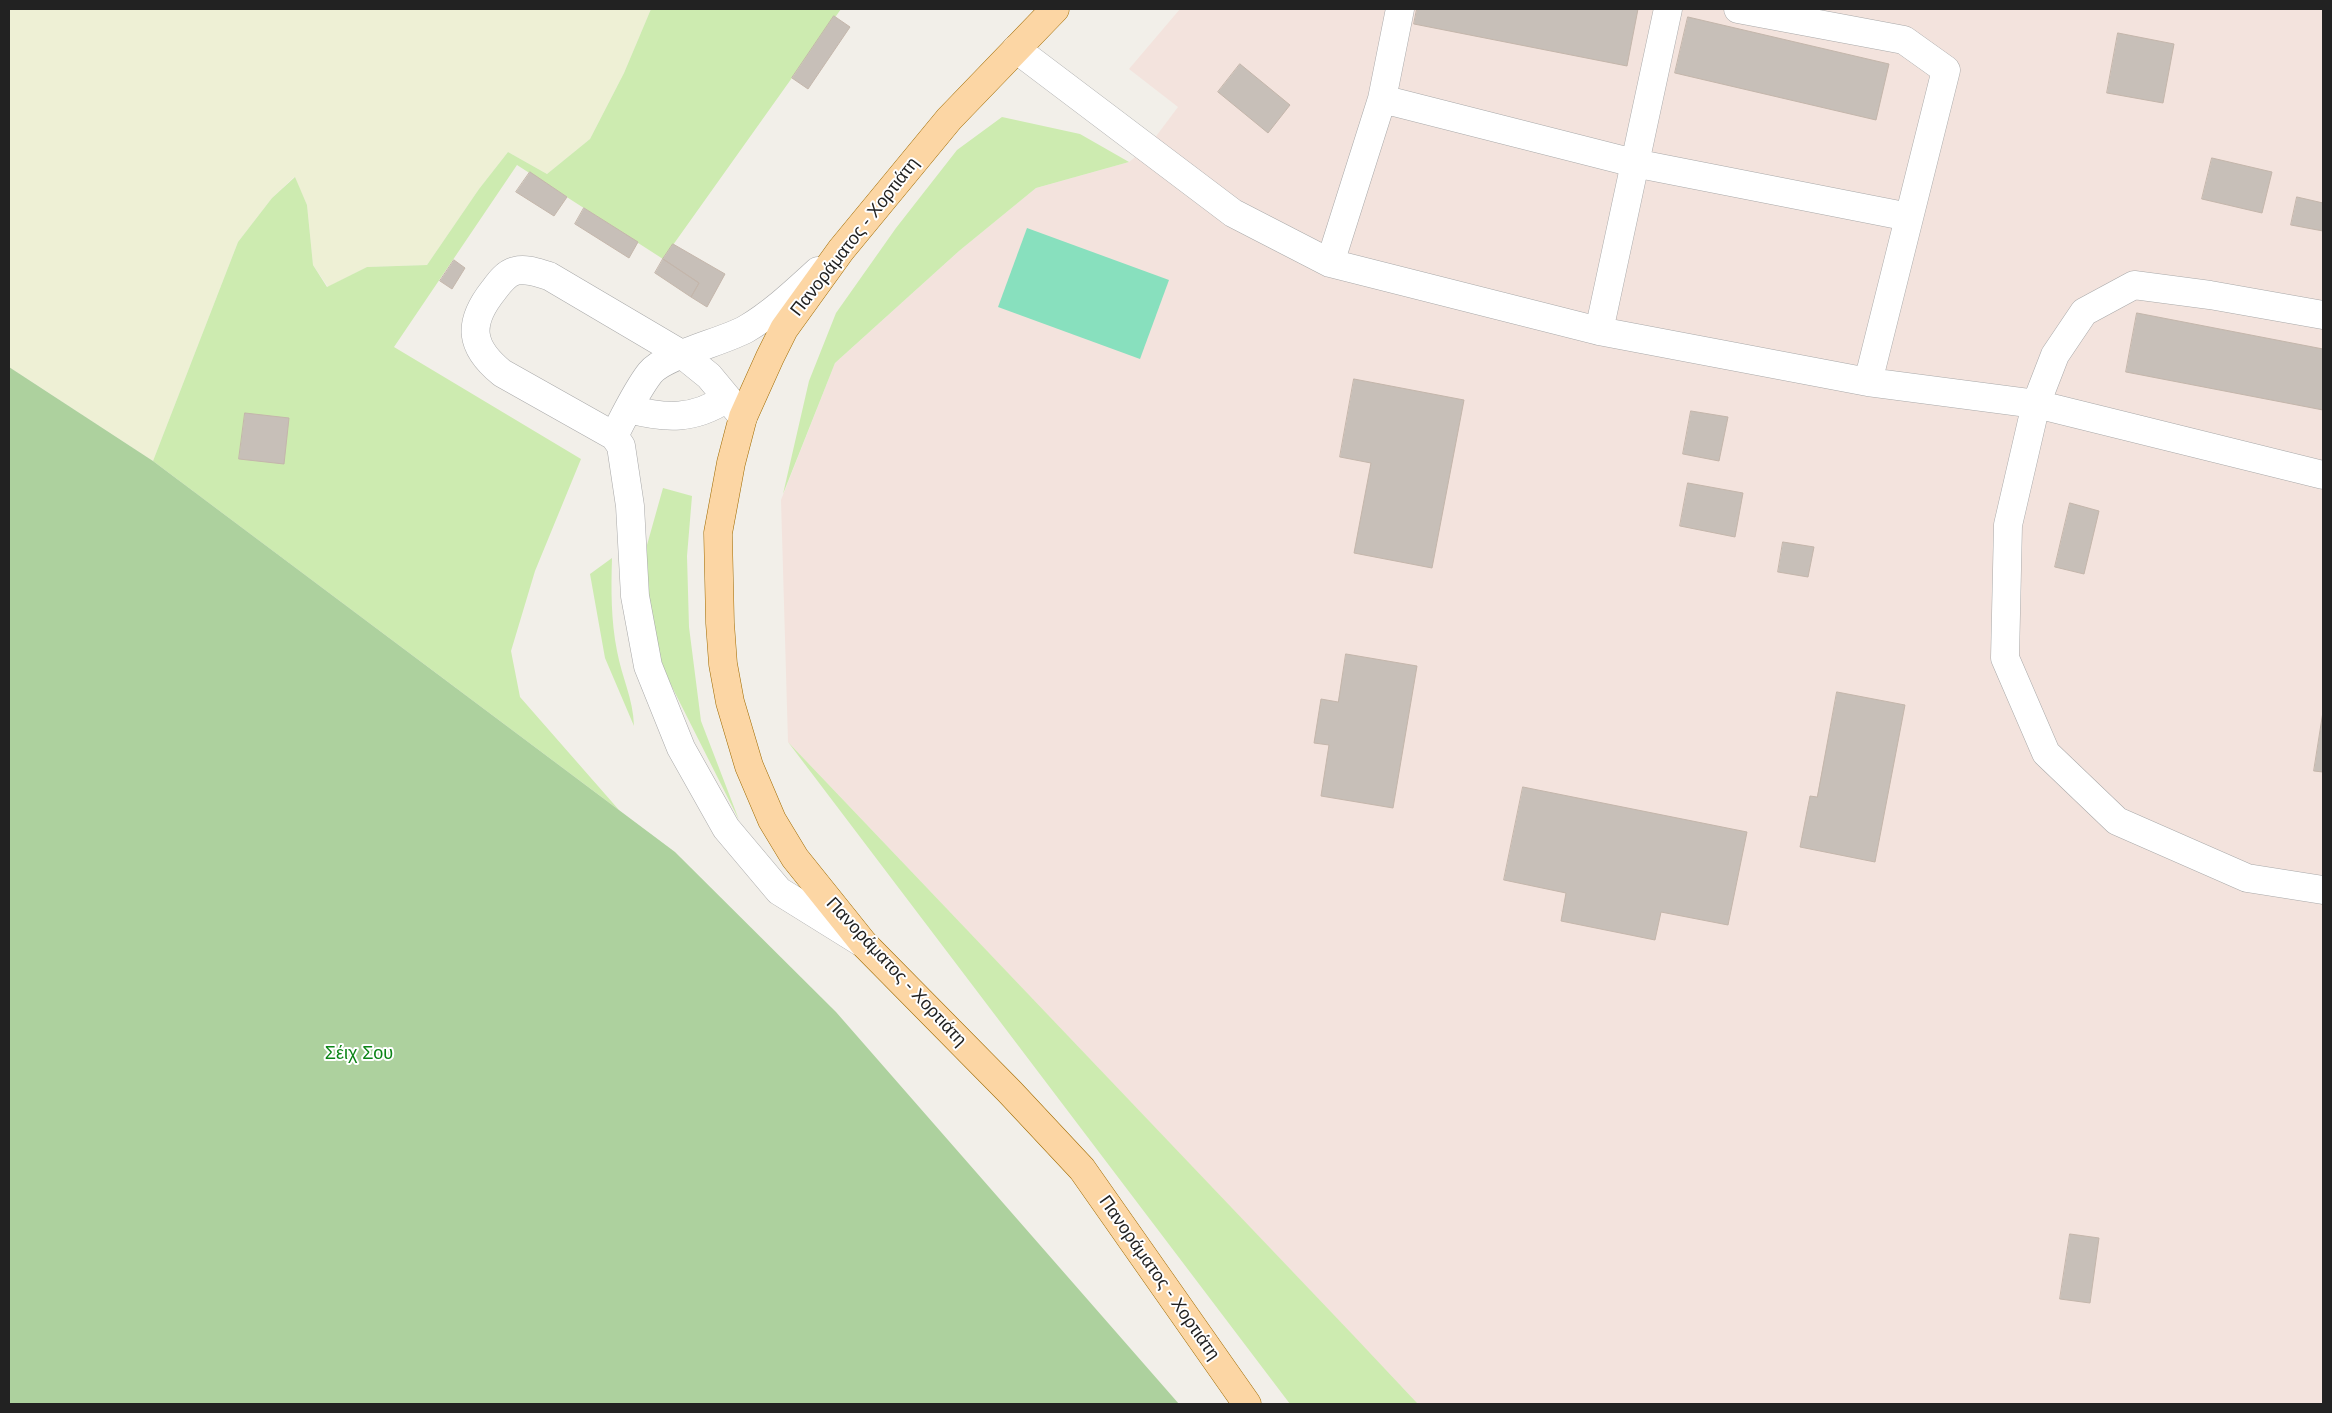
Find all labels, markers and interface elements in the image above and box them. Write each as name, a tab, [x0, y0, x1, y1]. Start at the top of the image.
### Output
street label: Πανοράματος - Χορτιάτη	[786, 153, 924, 321]
street label: Πανοράματος - Χορτιάτη	[821, 893, 971, 1051]
park label: Σέιχ Σου	[325, 1043, 393, 1065]
street label: Πανοράματος - Χορτιάτη	[1094, 1192, 1224, 1364]

